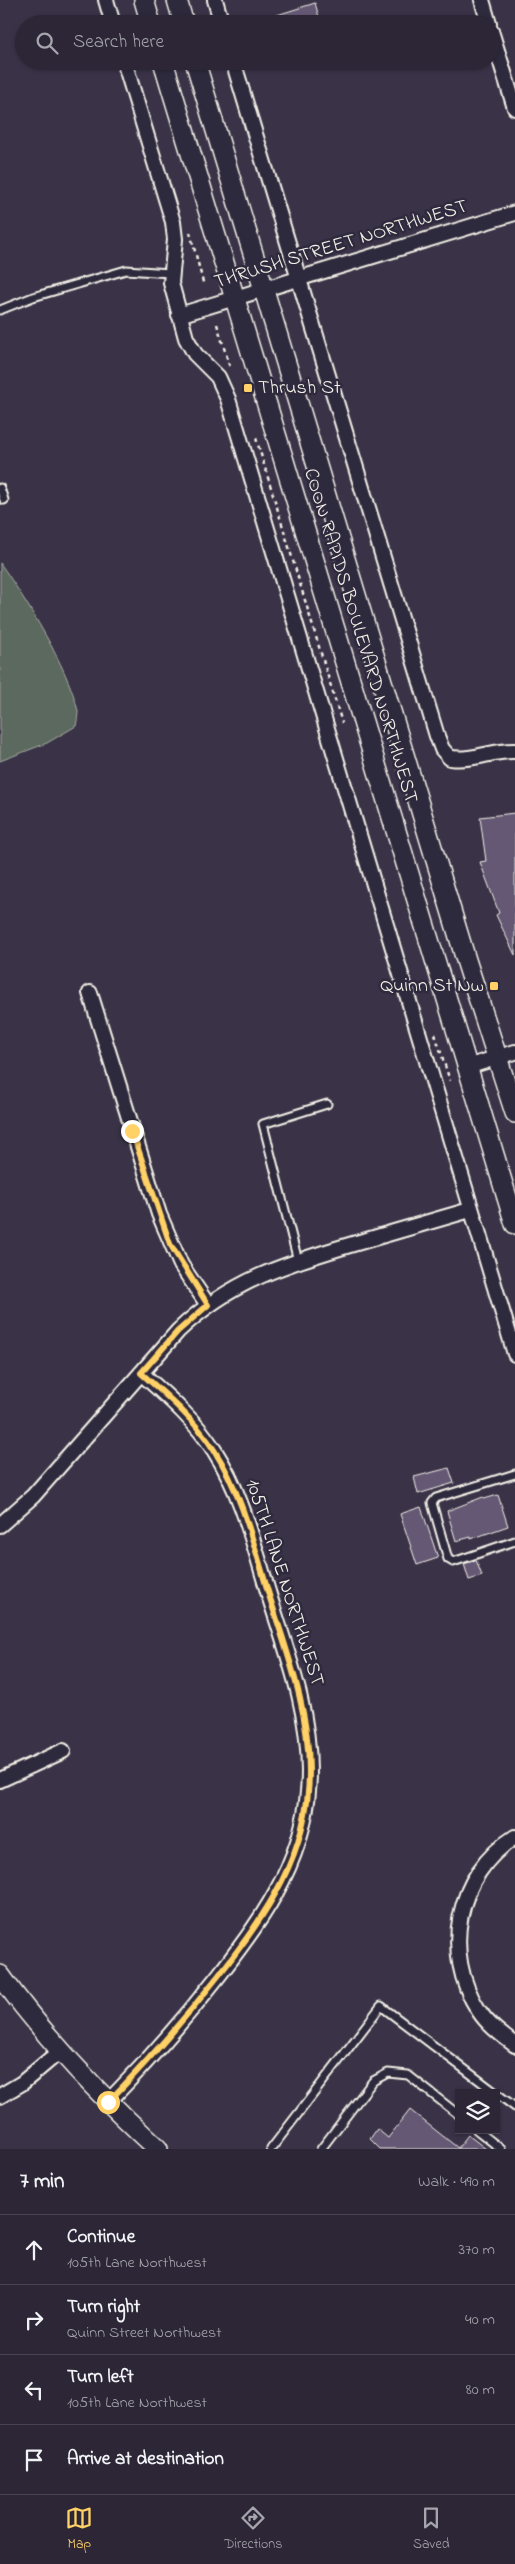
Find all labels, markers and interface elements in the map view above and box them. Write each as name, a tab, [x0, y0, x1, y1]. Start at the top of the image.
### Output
search box	[15, 15, 500, 70]
icon: search	[33, 29, 61, 57]
text: Search here	[73, 29, 164, 56]
street label: THRUSH STREET NORTHWEST	[211, 193, 471, 297]
place label: Thrush St	[258, 374, 341, 403]
marker: Thrush St	[242, 382, 254, 394]
street label: COON RAPIDS BOULEVARD NORTHWEST	[295, 465, 425, 807]
place label: Quinn St Nw	[380, 972, 484, 1001]
marker: Quinn St Nw	[488, 980, 500, 992]
route end	[121, 1120, 144, 1143]
street label: 105TH LANE NORTHWEST	[237, 1476, 331, 1690]
map controls	[455, 2089, 500, 2134]
button: layers	[455, 2089, 500, 2134]
route start	[97, 2091, 120, 2114]
text: 7 min	[20, 2167, 64, 2197]
text: Walk · 490 m	[418, 2170, 495, 2194]
text: Continue	[67, 2224, 135, 2251]
icon: ahead	[20, 2236, 48, 2264]
text: 370 m	[458, 2238, 495, 2262]
text: 105th Lane Northwest	[67, 2251, 207, 2275]
text: Turn right	[67, 2294, 140, 2321]
icon: right	[20, 2306, 48, 2334]
text: 40 m	[465, 2308, 495, 2332]
text: Quinn Street Northwest	[67, 2321, 222, 2345]
text: Turn left	[67, 2364, 134, 2391]
icon: left	[20, 2376, 48, 2404]
text: 80 m	[466, 2378, 495, 2402]
text: 105th Lane Northwest	[67, 2391, 207, 2415]
icon: arrive	[20, 2446, 48, 2474]
text: Arrive at destination	[67, 2446, 224, 2473]
tab: Map	[65, 2504, 93, 2555]
tab: Directions	[224, 2504, 282, 2555]
tab: Saved	[413, 2504, 450, 2555]

